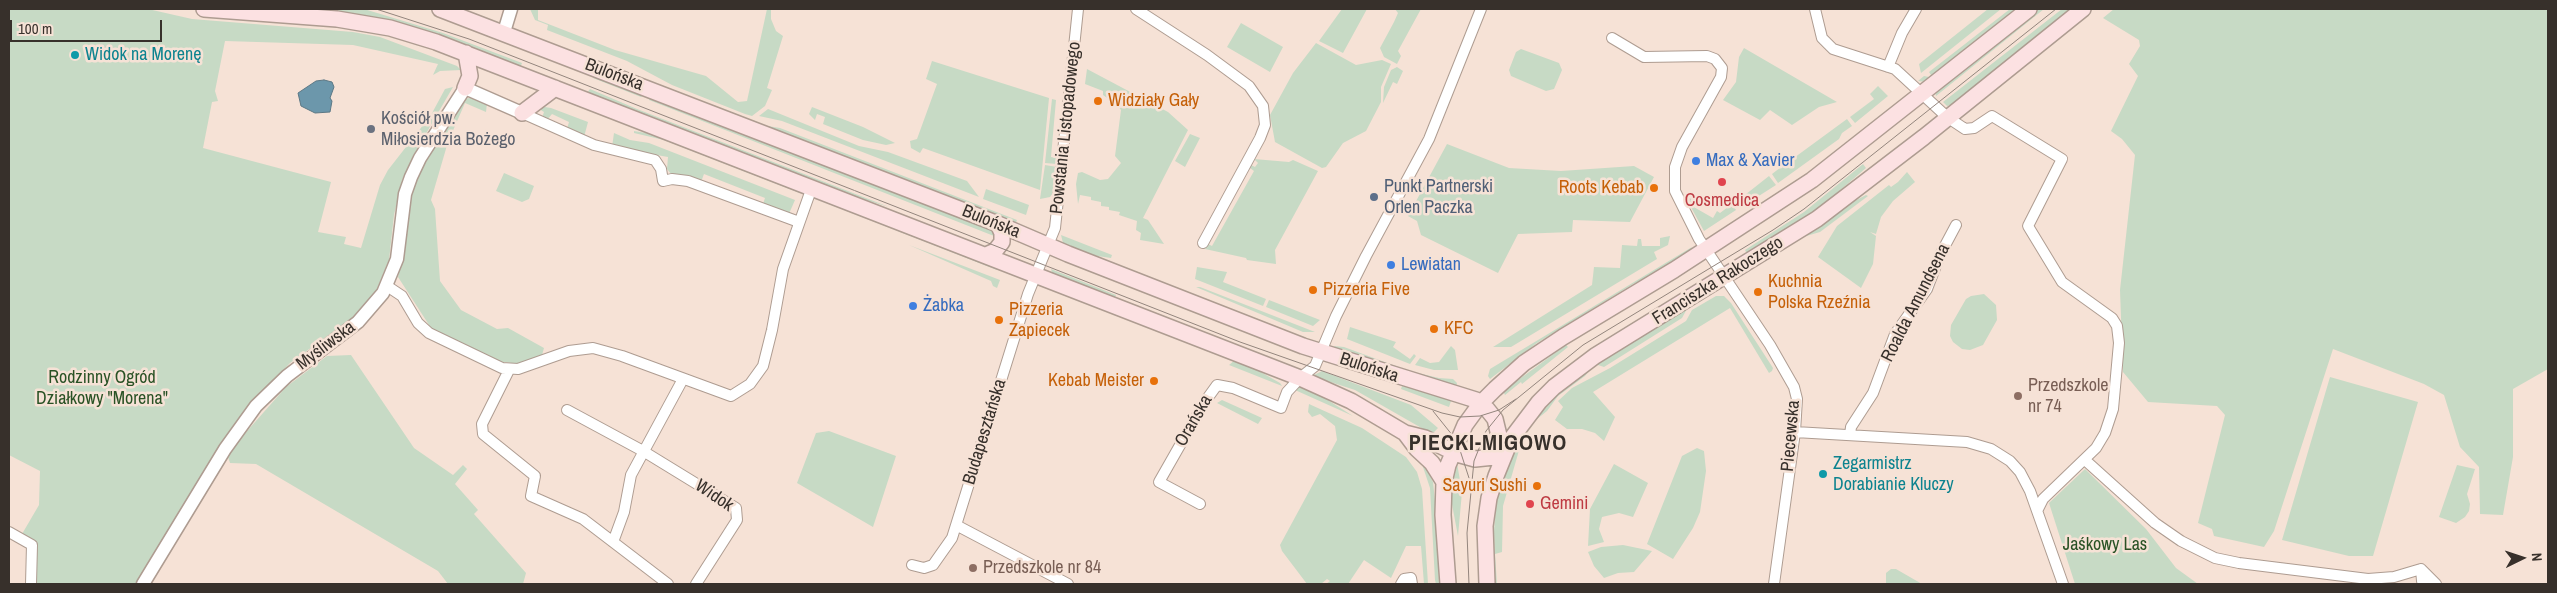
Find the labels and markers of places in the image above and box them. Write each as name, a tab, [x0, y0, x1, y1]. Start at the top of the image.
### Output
place label: Widok na Morenę	[85, 44, 201, 66]
marker: Widok na Morenę	[69, 49, 81, 61]
place label: Widziały Gały	[1108, 90, 1199, 112]
marker: Widziały Gały	[1092, 95, 1104, 107]
place label: Kościół pw. Miłosierdzia Bożego	[381, 108, 516, 150]
marker: Kościół pw. Miłosierdzia Bożego	[365, 123, 377, 135]
place label: Max & Xavier	[1706, 150, 1794, 172]
marker: Max & Xavier	[1690, 155, 1702, 167]
place label: Punkt Partnerski Orlen Paczka	[1384, 176, 1493, 218]
marker: Cosmedica	[1716, 176, 1728, 188]
place label: Roots Kebab	[1559, 177, 1644, 199]
marker: Roots Kebab	[1648, 182, 1660, 194]
place label: Cosmedica	[1685, 190, 1759, 212]
marker: Punkt Partnerski Orlen Paczka	[1368, 191, 1380, 203]
place label: Lewiatan	[1401, 254, 1461, 276]
marker: Lewiatan	[1385, 259, 1397, 271]
place label: Kuchnia Polska Rzeźnia	[1768, 271, 1871, 314]
place label: Pizzeria Five	[1323, 279, 1410, 301]
marker: Pizzeria Five	[1307, 284, 1319, 296]
marker: Kuchnia Polska Rzeźnia	[1752, 286, 1764, 298]
place label: Żabka	[923, 295, 964, 317]
place label: Pizzeria Zapiecek	[1009, 299, 1070, 342]
marker: Żabka	[907, 300, 919, 312]
marker: Pizzeria Zapiecek	[993, 314, 1005, 326]
place label: KFC	[1444, 318, 1474, 340]
marker: KFC	[1428, 323, 1440, 335]
place label: Kebab Meister	[1048, 370, 1144, 392]
marker: Kebab Meister	[1148, 375, 1160, 387]
place label: Przedszkole nr 74	[2028, 375, 2108, 418]
marker: Przedszkole nr 74	[2012, 390, 2024, 402]
place label: Zegarmistrz Dorabianie Kluczy	[1833, 453, 1954, 496]
marker: Zegarmistrz Dorabianie Kluczy	[1817, 468, 1829, 480]
place label: Sayuri Sushi	[1442, 475, 1527, 497]
marker: Sayuri Sushi	[1531, 480, 1543, 492]
place label: Gemini	[1540, 493, 1588, 515]
marker: Gemini	[1524, 498, 1536, 510]
place label: Przedszkole nr 84	[983, 557, 1101, 579]
marker: Przedszkole nr 84	[967, 562, 979, 574]

